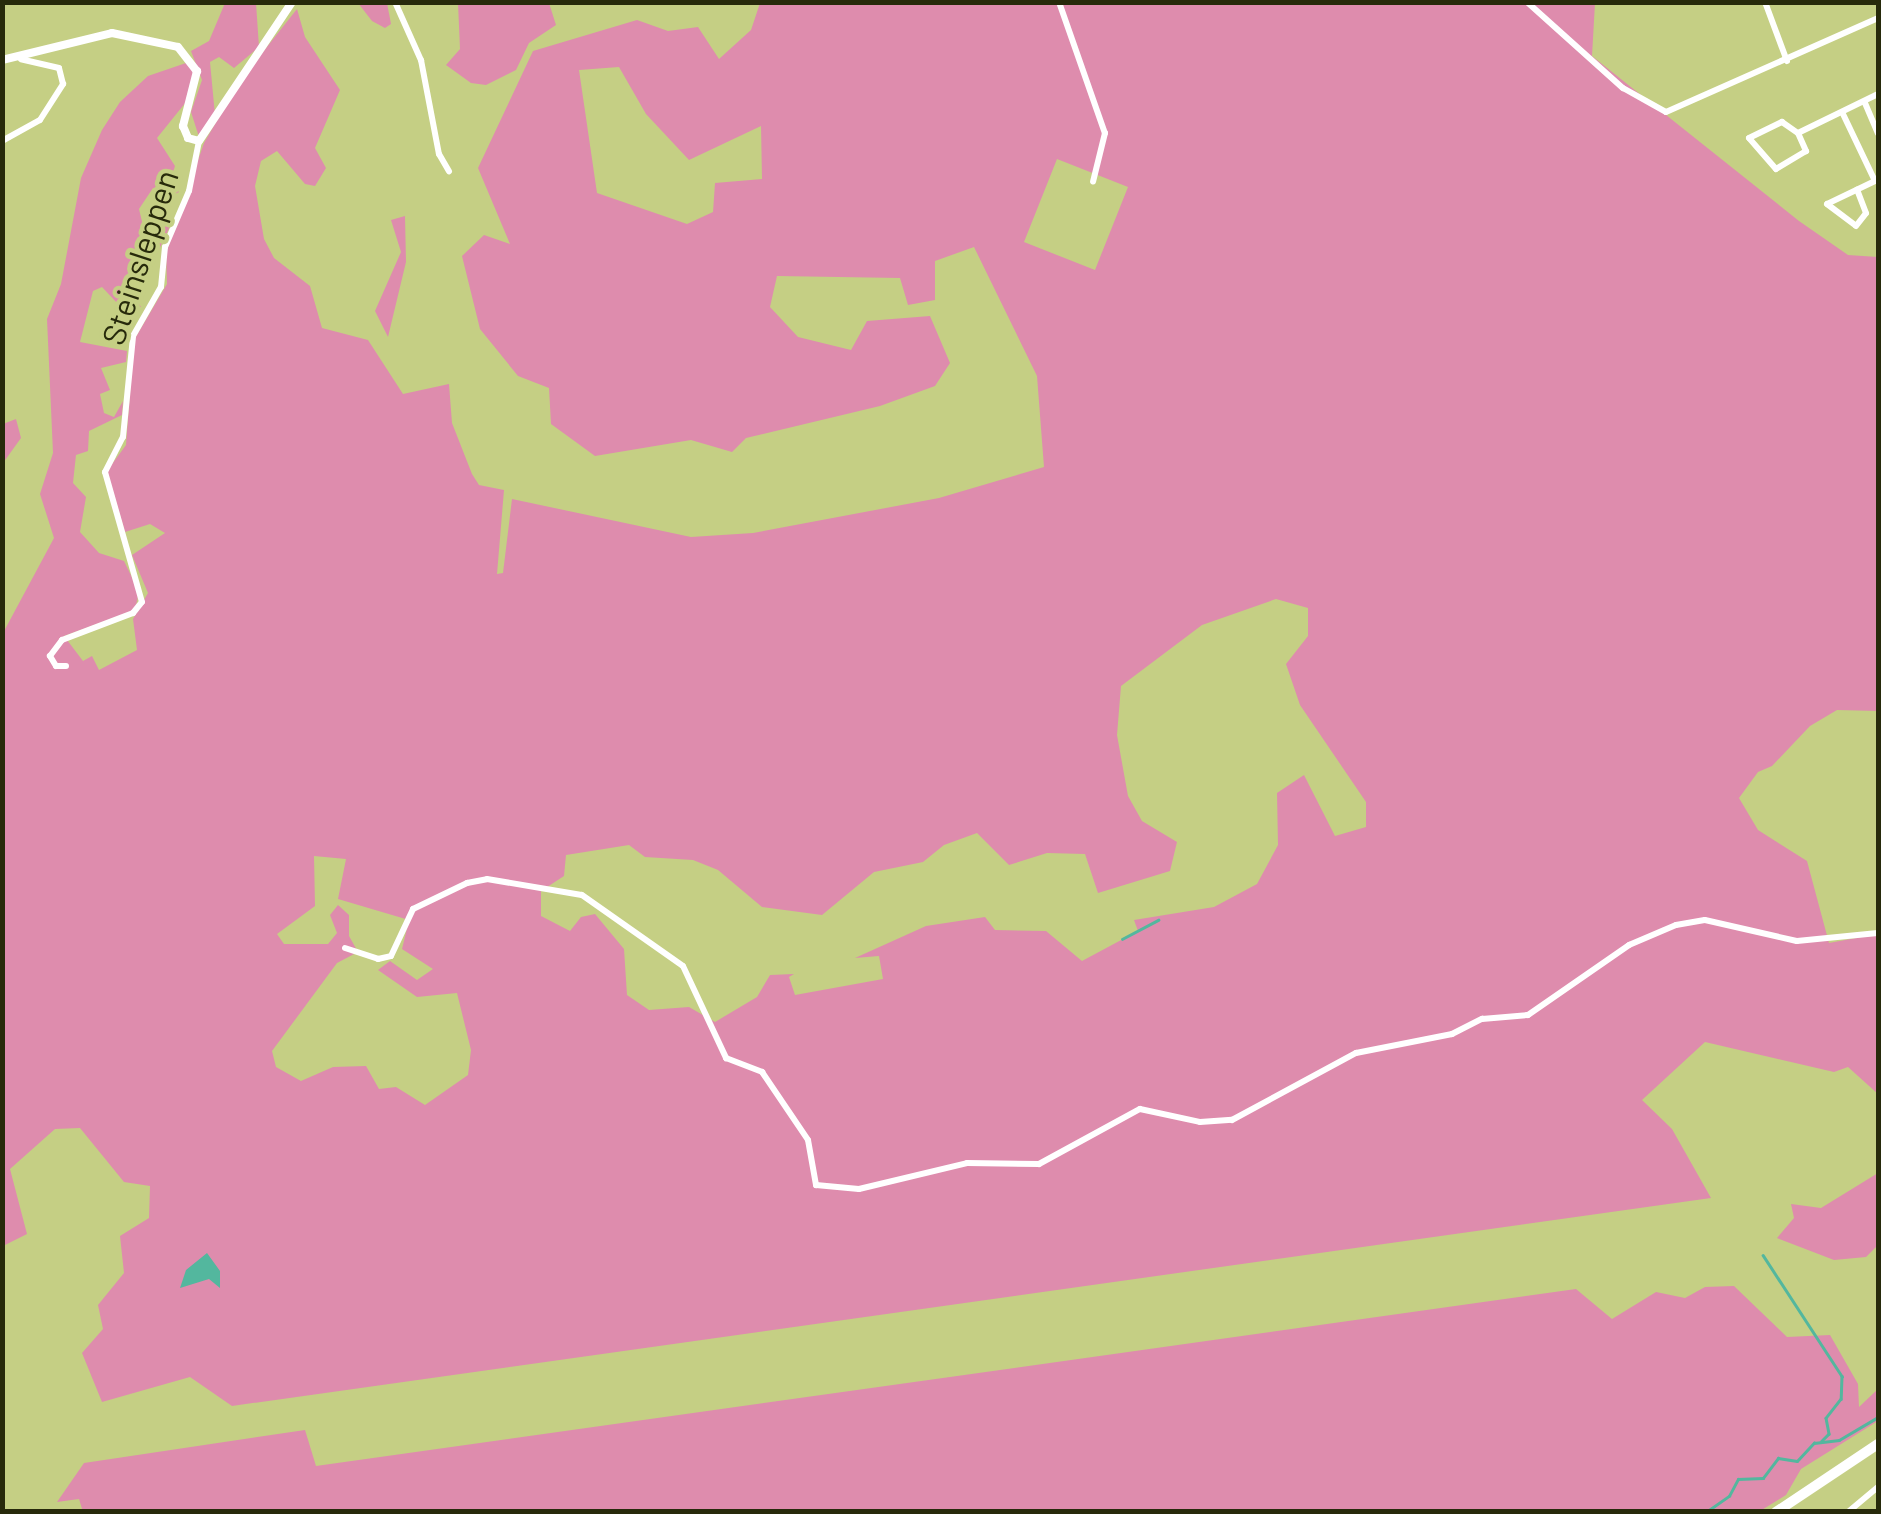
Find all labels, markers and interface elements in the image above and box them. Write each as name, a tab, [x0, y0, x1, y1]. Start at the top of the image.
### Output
street label: Steinsleppen	[93, 165, 185, 349]

